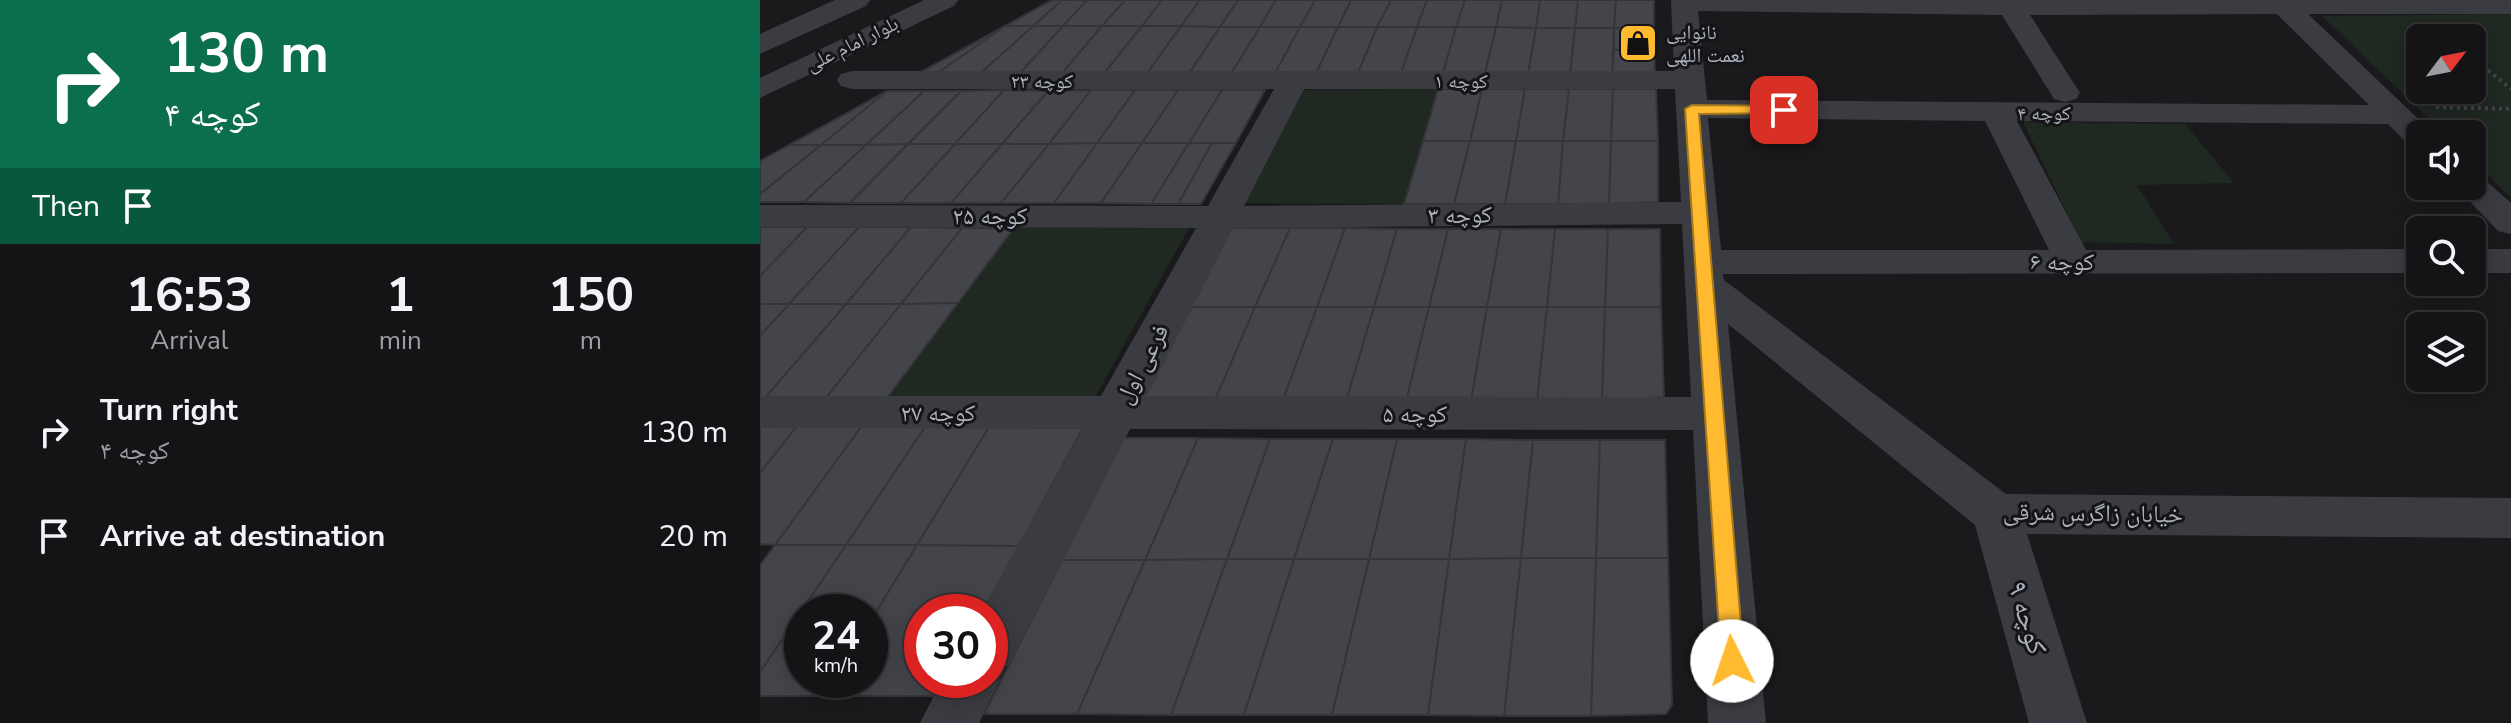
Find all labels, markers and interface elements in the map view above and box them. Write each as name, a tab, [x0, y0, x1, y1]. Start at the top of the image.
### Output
street label: بلوار امام علی	[801, 10, 903, 78]
text: 130 m	[164, 15, 329, 92]
place label: نانوایی نعمت اللهی	[1666, 19, 1745, 69]
shop icon: نانوایی نعمت اللهی	[1617, 22, 1659, 64]
north arrow	[2406, 24, 2486, 104]
map controls	[2406, 24, 2486, 392]
icon: right	[32, 32, 136, 136]
street label: کوچه ۲۳	[1011, 68, 1073, 95]
street label: کوچه ۱	[1434, 68, 1488, 95]
pin	[1750, 76, 1818, 144]
icon: arrive	[1762, 88, 1806, 132]
text: کوچه ۴	[164, 90, 260, 139]
street label: کوچه ۴	[2017, 100, 2071, 127]
button: sound	[2406, 120, 2486, 200]
icon: arrive	[116, 184, 160, 228]
text: Then	[32, 186, 100, 227]
street label: کوچه ۳	[1428, 198, 1492, 232]
street label: کوچه ۲۵	[952, 200, 1028, 232]
button: search	[2406, 216, 2486, 296]
street label: کوچه ۶	[2030, 246, 2094, 278]
text: 16:53	[126, 262, 253, 328]
text: 1	[386, 262, 415, 328]
text: 150	[548, 262, 634, 328]
button: layers	[2406, 312, 2486, 392]
street label: فرعی اول	[1108, 319, 1176, 409]
text: Arrival	[150, 323, 229, 358]
text: min	[379, 323, 422, 358]
text: m	[580, 323, 602, 358]
text: Turn right	[100, 390, 238, 431]
street label: ۲۷ کوچه	[900, 397, 976, 429]
street label: ۵ کوچه	[1383, 398, 1447, 430]
icon: right	[32, 410, 76, 454]
text: 130 m	[641, 412, 728, 453]
text: کوچه ۴	[100, 433, 170, 468]
street label: خیابان زاگرس شرقی	[2003, 495, 2183, 531]
icon: arrive	[32, 514, 76, 558]
text: Arrive at destination	[100, 516, 385, 557]
text: 20 m	[659, 516, 728, 557]
street label: کوچه ۹	[1998, 577, 2056, 660]
speed limit sign: 30	[904, 594, 1008, 698]
text: 24	[812, 609, 860, 663]
position arrow	[1690, 619, 1774, 703]
text: km/h	[814, 652, 858, 679]

